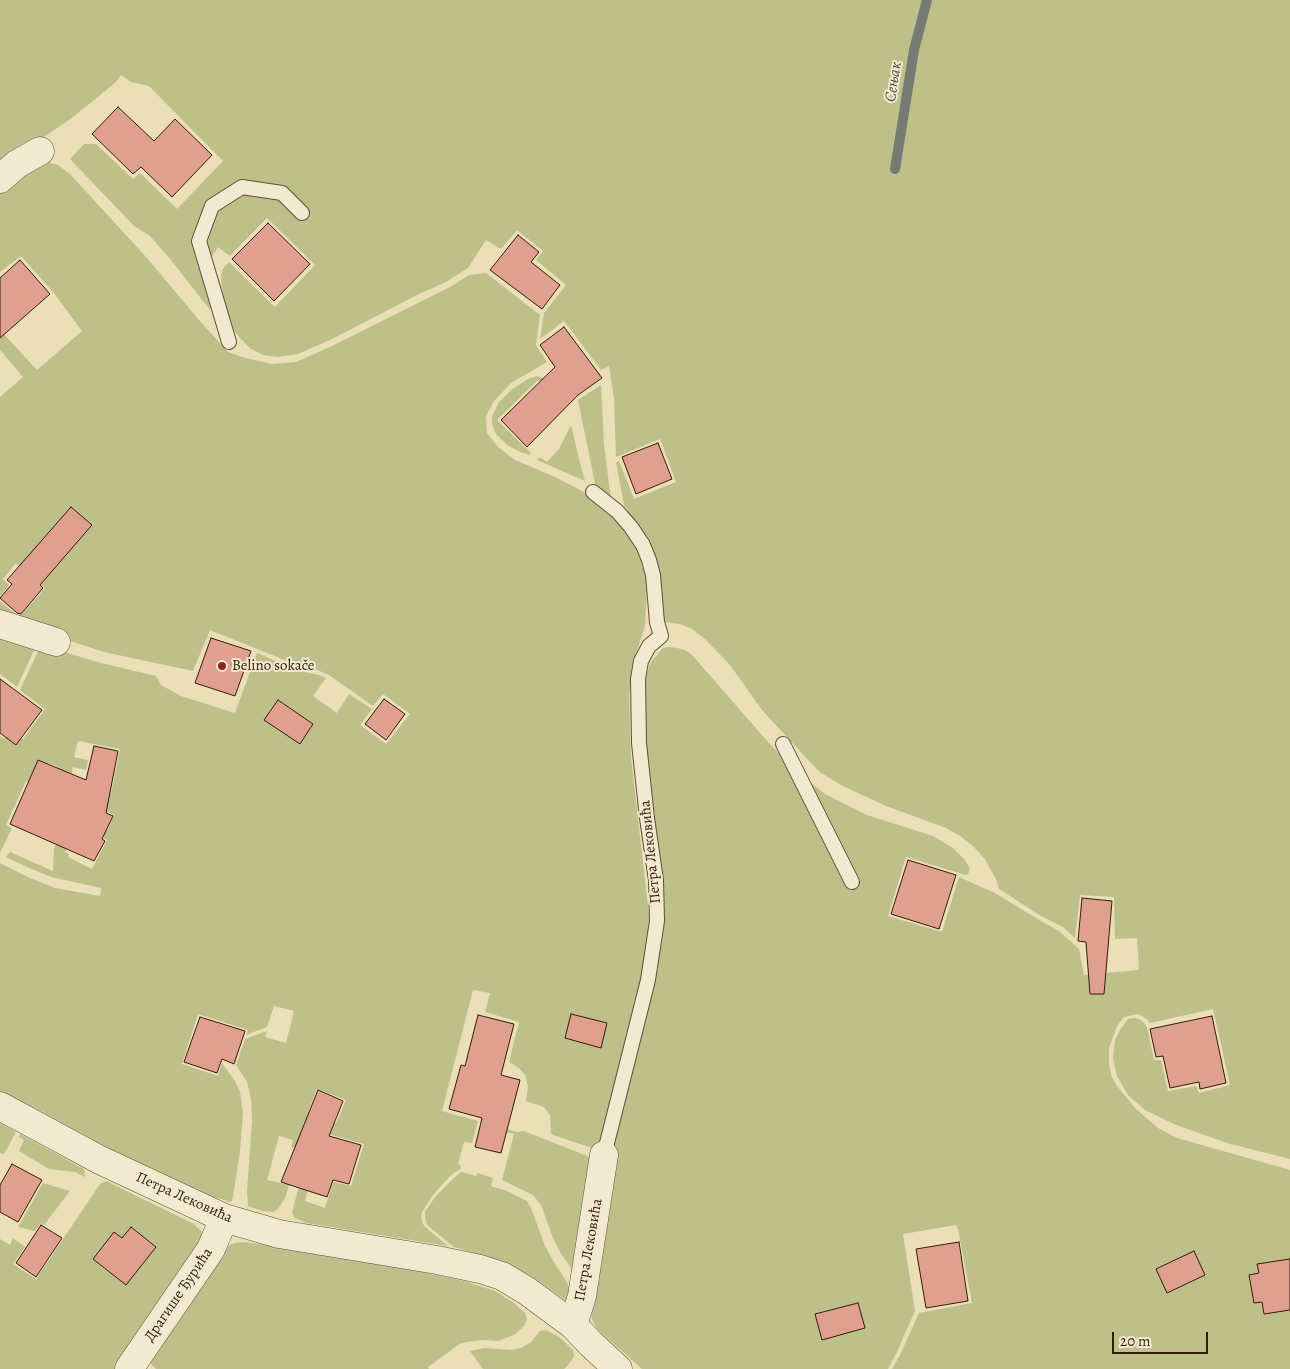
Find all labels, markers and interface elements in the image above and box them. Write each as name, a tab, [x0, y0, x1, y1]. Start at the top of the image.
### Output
water label: Сењак	[881, 61, 907, 103]
place label: Belino sokače	[232, 657, 315, 675]
marker: Belino sokače	[216, 660, 228, 672]
street label: Петра Лековића	[637, 799, 665, 905]
street label: Петра Лековића	[133, 1169, 235, 1227]
street label: Петра Лековића	[571, 1197, 607, 1303]
street label: Драгише Ђурића	[141, 1245, 217, 1345]
scale bar	[1115, 1322, 1211, 1354]
text: 20 m	[1120, 1331, 1151, 1351]

